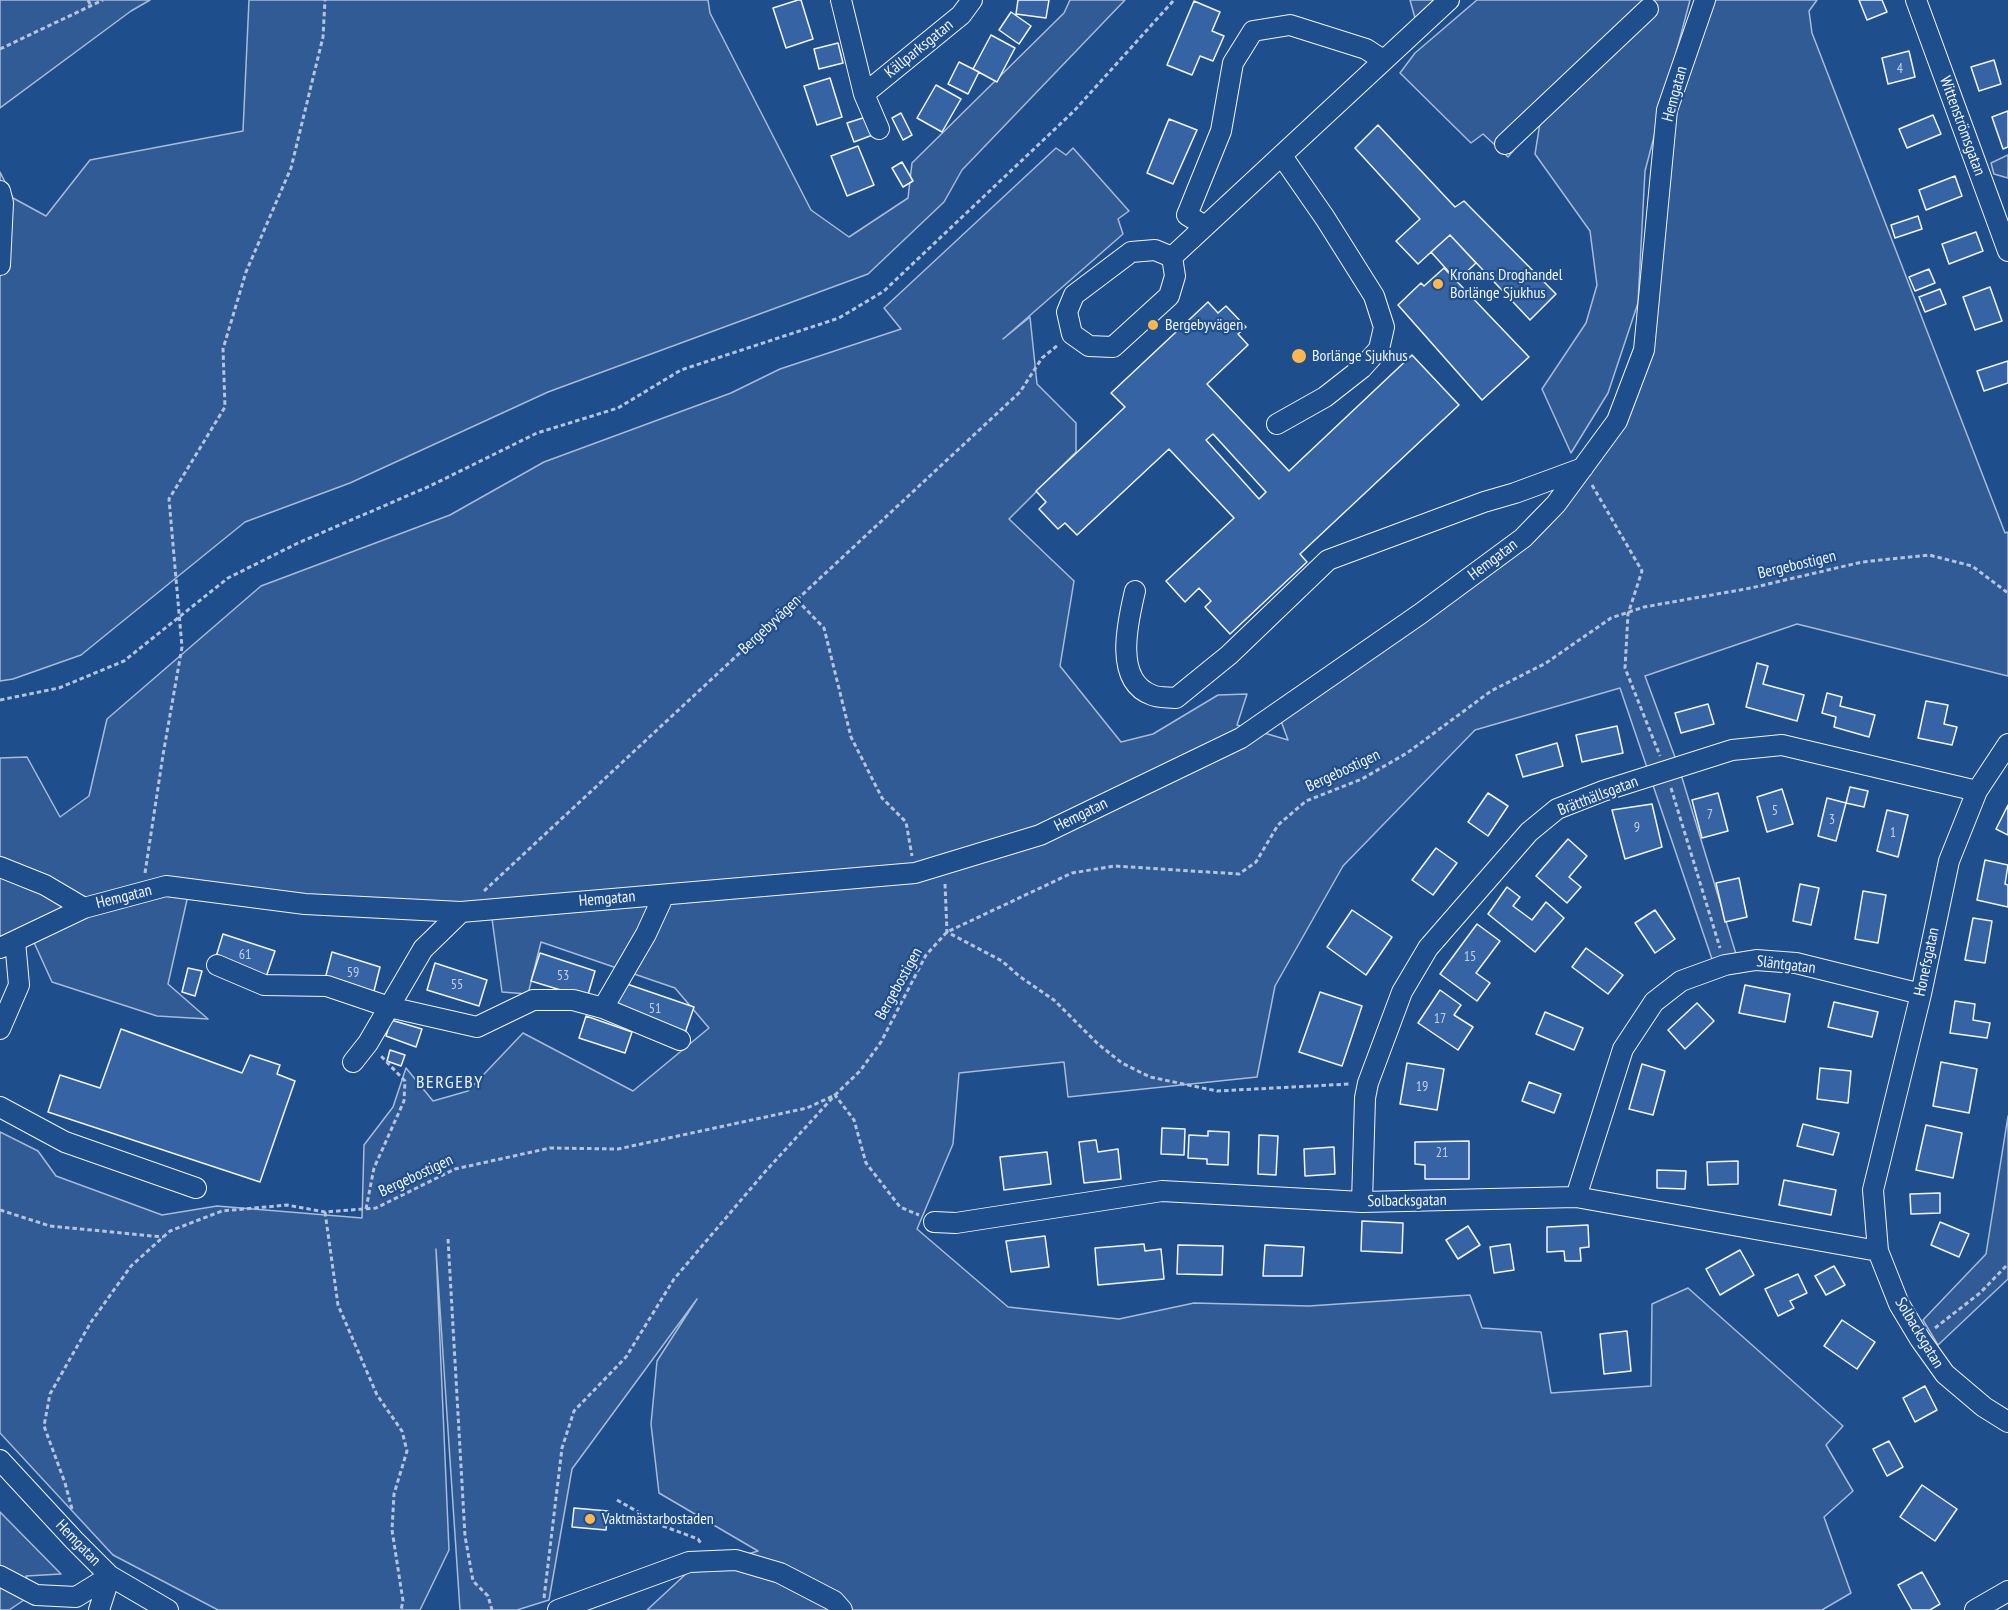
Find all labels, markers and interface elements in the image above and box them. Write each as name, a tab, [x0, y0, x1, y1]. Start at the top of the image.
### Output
street label: Källparksgatan	[881, 16, 957, 82]
house number: 4	[1897, 61, 1903, 77]
street label: Hemgatan	[1658, 64, 1692, 124]
street label: Wittenströmsgatan	[1935, 74, 1989, 178]
place label: Kronans Droghandel Borlänge Sjukhus	[1450, 265, 1562, 303]
marker: Kronans Droghandel Borlänge Sjukhus	[1431, 277, 1445, 291]
place label: Bergebyvägen	[1165, 315, 1243, 335]
marker: Bergebyvägen	[1146, 318, 1160, 332]
place label: Borlänge Sjukhus	[1312, 346, 1408, 366]
marker: Borlänge Sjukhus	[1290, 347, 1308, 365]
street label: Hemgatan	[1465, 535, 1521, 585]
street label: Bergebostigen	[1756, 547, 1838, 583]
street label: Bergebyvägen	[735, 591, 805, 659]
street label: Bergebostigen	[1303, 745, 1383, 797]
street label: Brätthällsgatan	[1555, 772, 1641, 820]
street label: Hemgatan	[1051, 794, 1111, 836]
house number: 5	[1772, 803, 1778, 819]
house number: 7	[1707, 807, 1713, 823]
house number: 3	[1829, 812, 1835, 828]
house number: 9	[1634, 820, 1640, 836]
house number: 1	[1890, 825, 1896, 841]
street label: Hemgatan	[94, 881, 154, 913]
street label: Hemgatan	[578, 887, 636, 911]
street label: Honefsgatan	[1910, 926, 1944, 998]
street label: Bergebostigen	[871, 944, 927, 1024]
house number: 61	[239, 947, 251, 963]
house number: 15	[1464, 949, 1476, 965]
street label: Släntgatan	[1755, 952, 1817, 978]
house number: 59	[347, 965, 359, 981]
house number: 53	[557, 968, 569, 984]
house number: 55	[451, 977, 463, 993]
house number: 51	[649, 1001, 661, 1017]
house number: 17	[1434, 1011, 1446, 1027]
district label: BERGEBY	[416, 1072, 484, 1094]
house number: 19	[1416, 1079, 1428, 1095]
house number: 21	[1436, 1145, 1448, 1161]
street label: Bergebostigen	[376, 1150, 456, 1202]
street label: Solbacksgatan	[1367, 1191, 1447, 1211]
street label: Solbacksgatan	[1890, 1294, 1948, 1372]
place label: Vaktmästarbostaden	[602, 1509, 714, 1529]
marker: Vaktmästarbostaden	[583, 1512, 597, 1526]
street label: Hemgatan	[51, 1516, 105, 1570]

